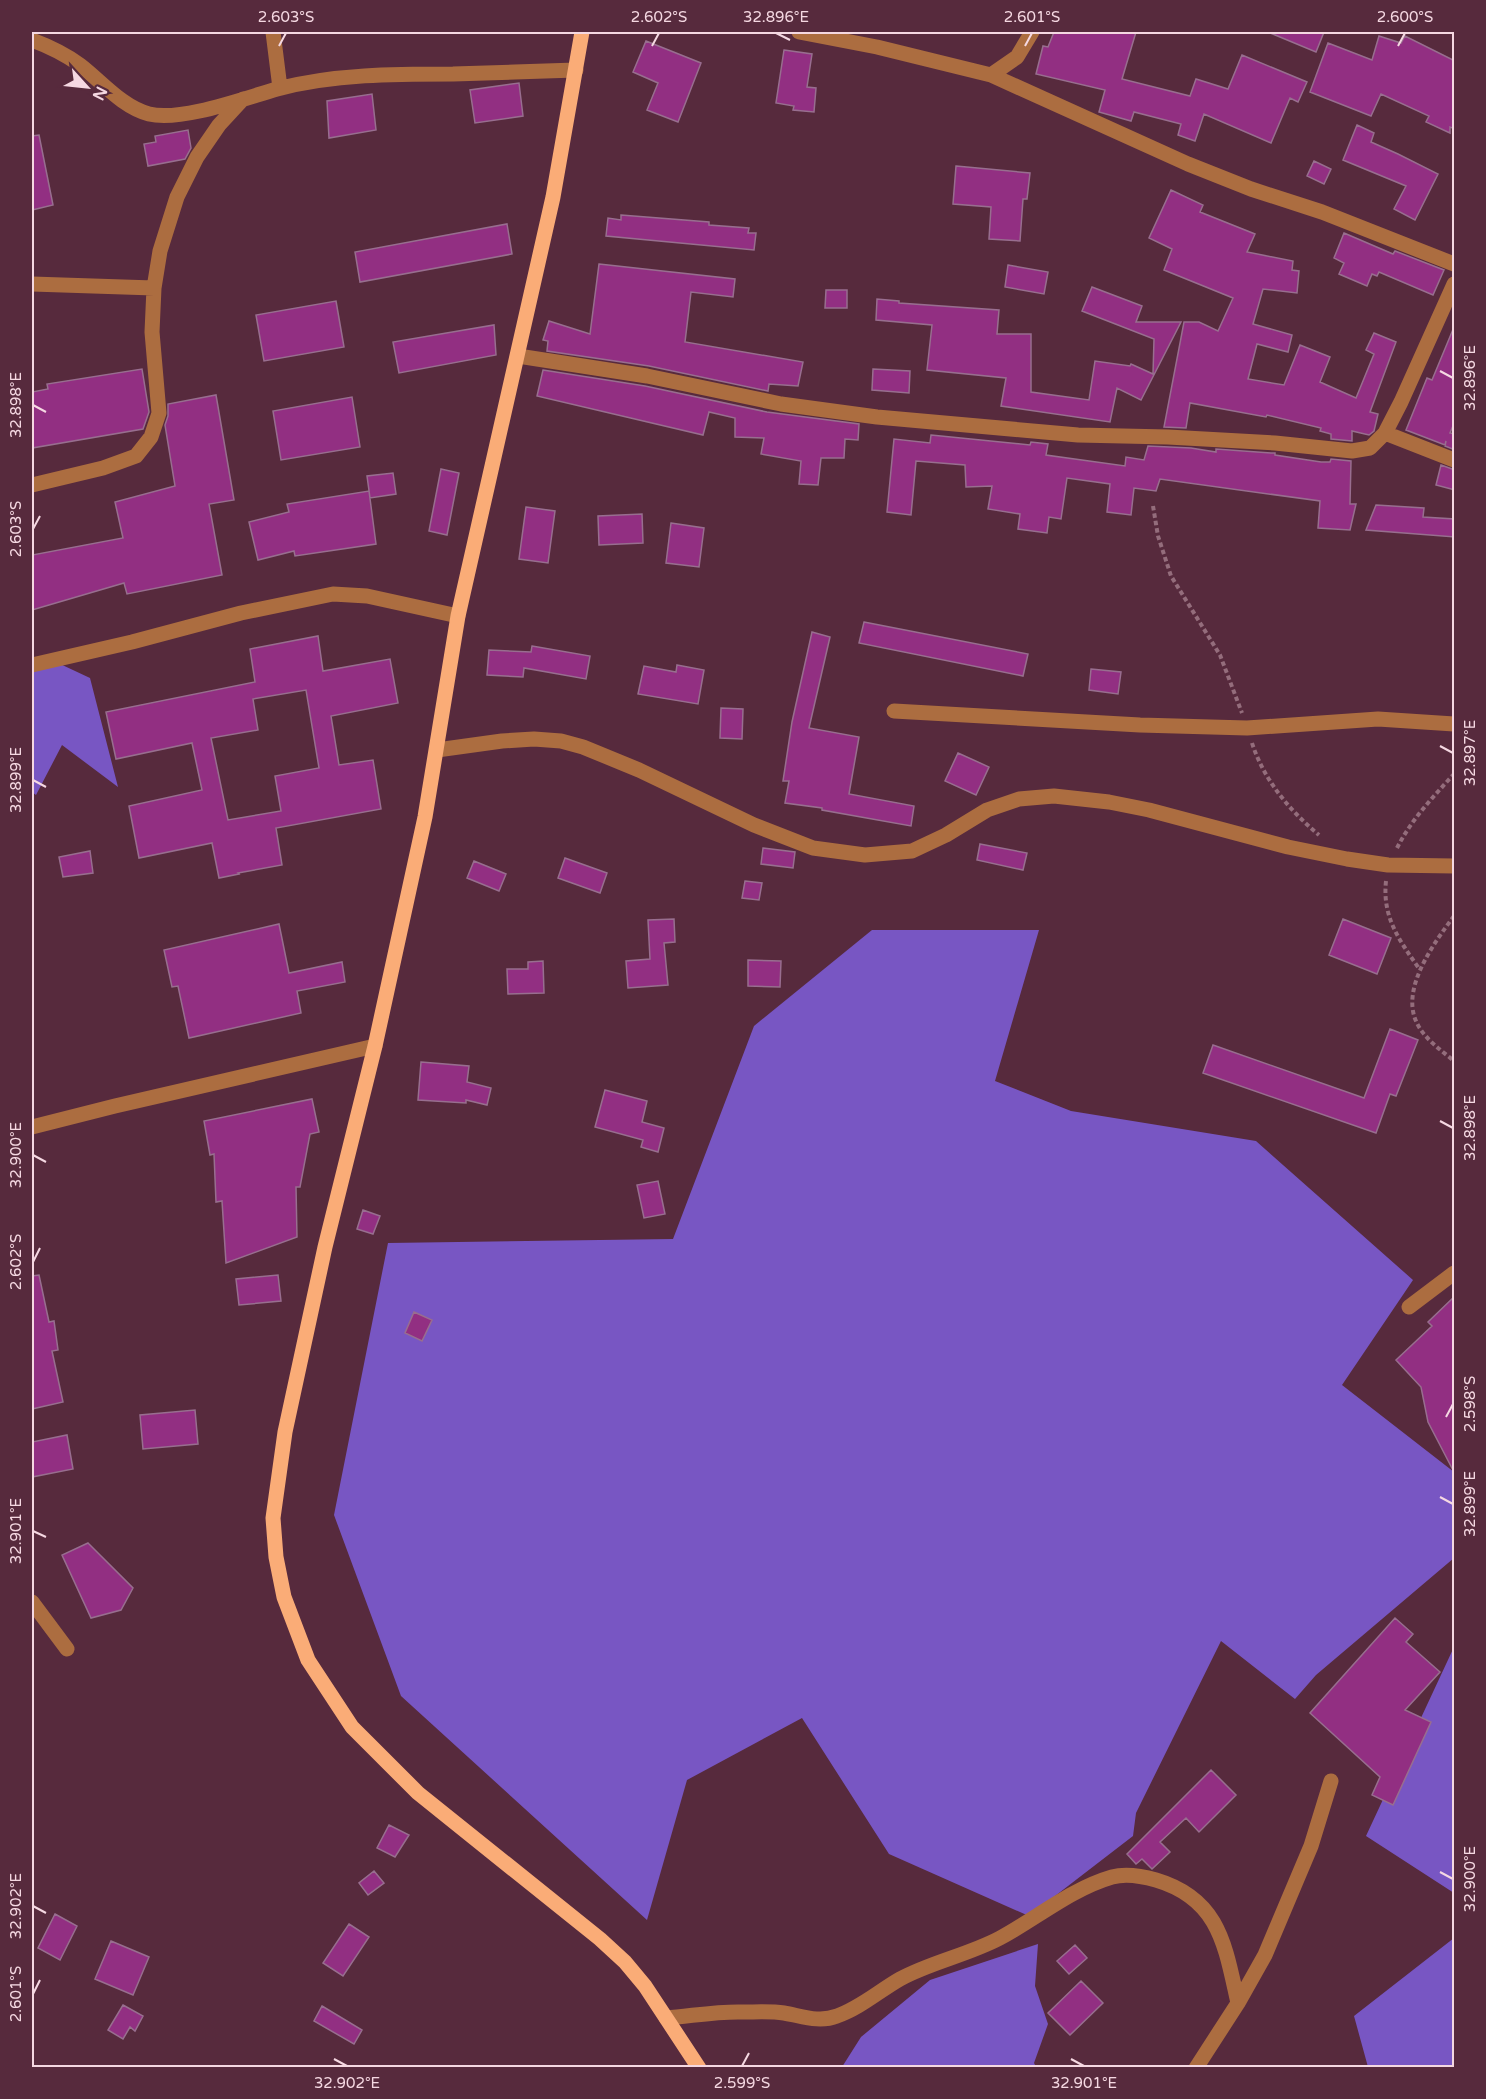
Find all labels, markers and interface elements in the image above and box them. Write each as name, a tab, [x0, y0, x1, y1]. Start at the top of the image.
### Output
text: 2.603°S	[258, 8, 314, 26]
text: 2.602°S	[631, 8, 687, 26]
text: 32.896°E	[743, 8, 809, 26]
text: 2.601°S	[1004, 8, 1060, 26]
text: 2.600°S	[1377, 8, 1433, 26]
north arrow	[57, 57, 117, 117]
text: N	[88, 83, 111, 104]
text: 32.896°E	[1461, 345, 1479, 411]
text: 32.898°E	[7, 372, 25, 438]
text: 2.603°S	[7, 501, 25, 557]
text: 32.897°E	[1461, 720, 1479, 786]
text: 32.899°E	[7, 747, 25, 813]
text: 32.898°E	[1461, 1095, 1479, 1161]
text: 32.900°E	[7, 1122, 25, 1188]
text: 2.602°S	[7, 1234, 25, 1290]
text: 2.598°S	[1461, 1376, 1479, 1432]
text: 32.899°E	[1461, 1471, 1479, 1537]
text: 32.901°E	[7, 1498, 25, 1564]
text: 32.900°E	[1461, 1846, 1479, 1912]
text: 32.902°E	[7, 1873, 25, 1939]
text: 2.601°S	[7, 1966, 25, 2022]
text: 32.902°E	[314, 2074, 380, 2092]
text: 2.599°S	[714, 2074, 770, 2092]
text: 32.901°E	[1051, 2074, 1117, 2092]

